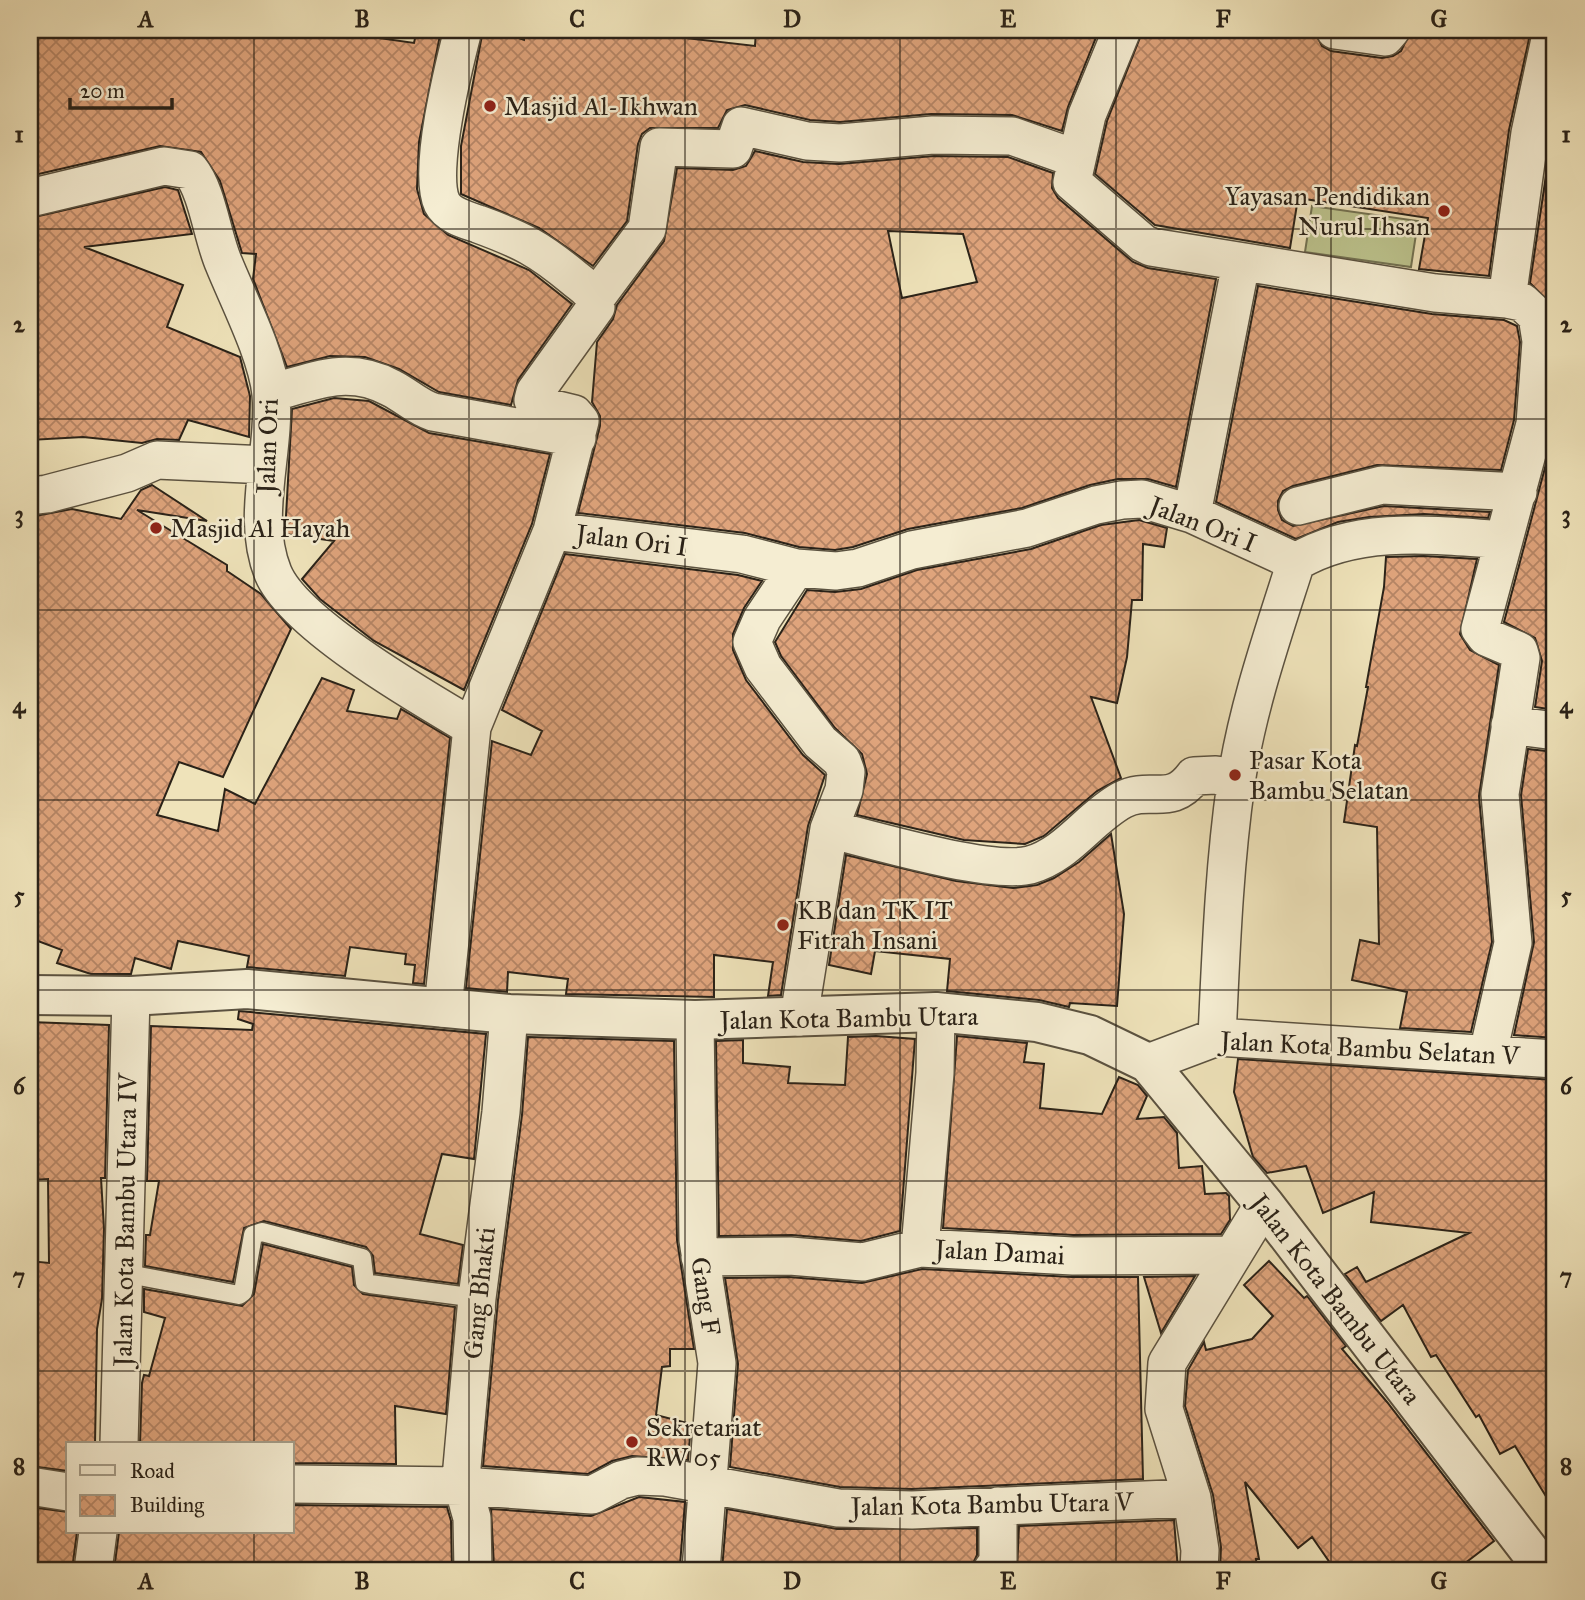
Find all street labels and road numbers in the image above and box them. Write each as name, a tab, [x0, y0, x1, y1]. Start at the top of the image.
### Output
street label: Jalan Ori	[249, 398, 285, 497]
street label: Jalan Ori I	[1142, 488, 1261, 559]
street label: Jalan Ori I	[571, 517, 690, 563]
street label: Jalan Kota Bambu Utara	[717, 1000, 979, 1036]
street label: Jalan Kota Bambu Selatan V	[1217, 1024, 1521, 1072]
street label: Jalan Kota Bambu Utara IV	[106, 1072, 144, 1370]
street label: Jalan Kota Bambu Utara	[1242, 1185, 1428, 1411]
street label: Gang Bhakti	[456, 1225, 502, 1361]
street label: Jalan Damai	[931, 1232, 1066, 1271]
street label: Gang F	[684, 1255, 728, 1337]
street label: Jalan Kota Bambu Utara V	[848, 1486, 1134, 1523]

